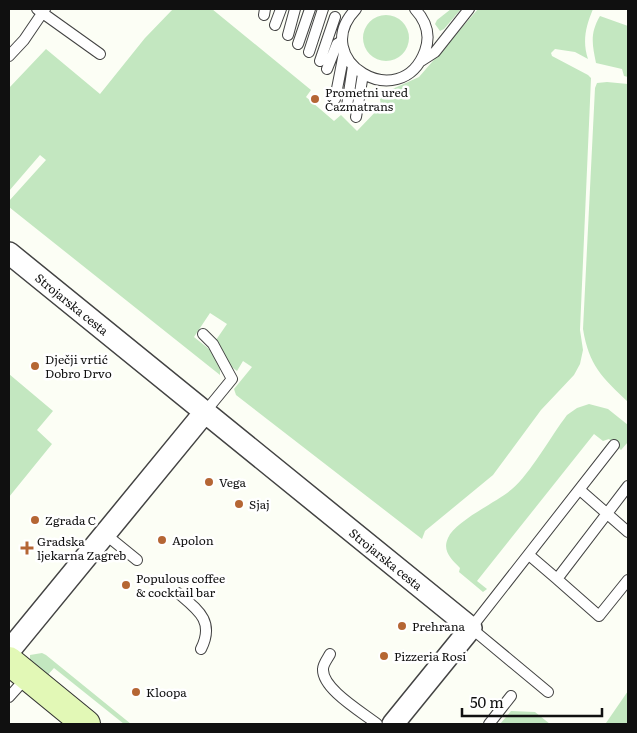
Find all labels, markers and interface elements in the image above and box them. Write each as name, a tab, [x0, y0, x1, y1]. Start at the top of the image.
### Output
place label: Prometni ured Čazmatrans	[325, 83, 409, 115]
marker: Prometni ured Čazmatrans	[309, 93, 321, 105]
street label: Strojarska cesta	[31, 269, 113, 340]
place label: Dječji vrtić Dobro Drvo	[45, 350, 112, 382]
marker: Dječji vrtić Dobro Drvo	[29, 360, 41, 372]
place label: Vega	[219, 473, 246, 491]
marker: Vega	[203, 476, 215, 488]
place label: Sjaj	[249, 495, 270, 513]
marker: Sjaj	[233, 498, 245, 510]
place label: Zgrada C	[45, 511, 96, 529]
marker: Zgrada C	[29, 514, 41, 526]
street label: Strojarska cesta	[345, 524, 427, 595]
place label: Apolon	[172, 531, 214, 549]
place label: Gradska ljekarna Zagreb	[37, 532, 126, 564]
marker: Apolon	[156, 534, 168, 546]
marker: Gradska ljekarna Zagreb	[21, 542, 33, 554]
place label: Populous coffee & cocktail bar	[136, 569, 225, 601]
marker: Populous coffee & cocktail bar	[120, 579, 132, 591]
place label: Prehrana	[412, 617, 466, 635]
marker: Prehrana	[396, 620, 408, 632]
place label: Pizzeria Rosi	[394, 647, 466, 665]
marker: Pizzeria Rosi	[378, 650, 390, 662]
place label: Kloopa	[146, 683, 187, 701]
marker: Kloopa	[130, 686, 142, 698]
scale bar	[462, 686, 602, 718]
text: 50 m	[470, 690, 504, 713]

